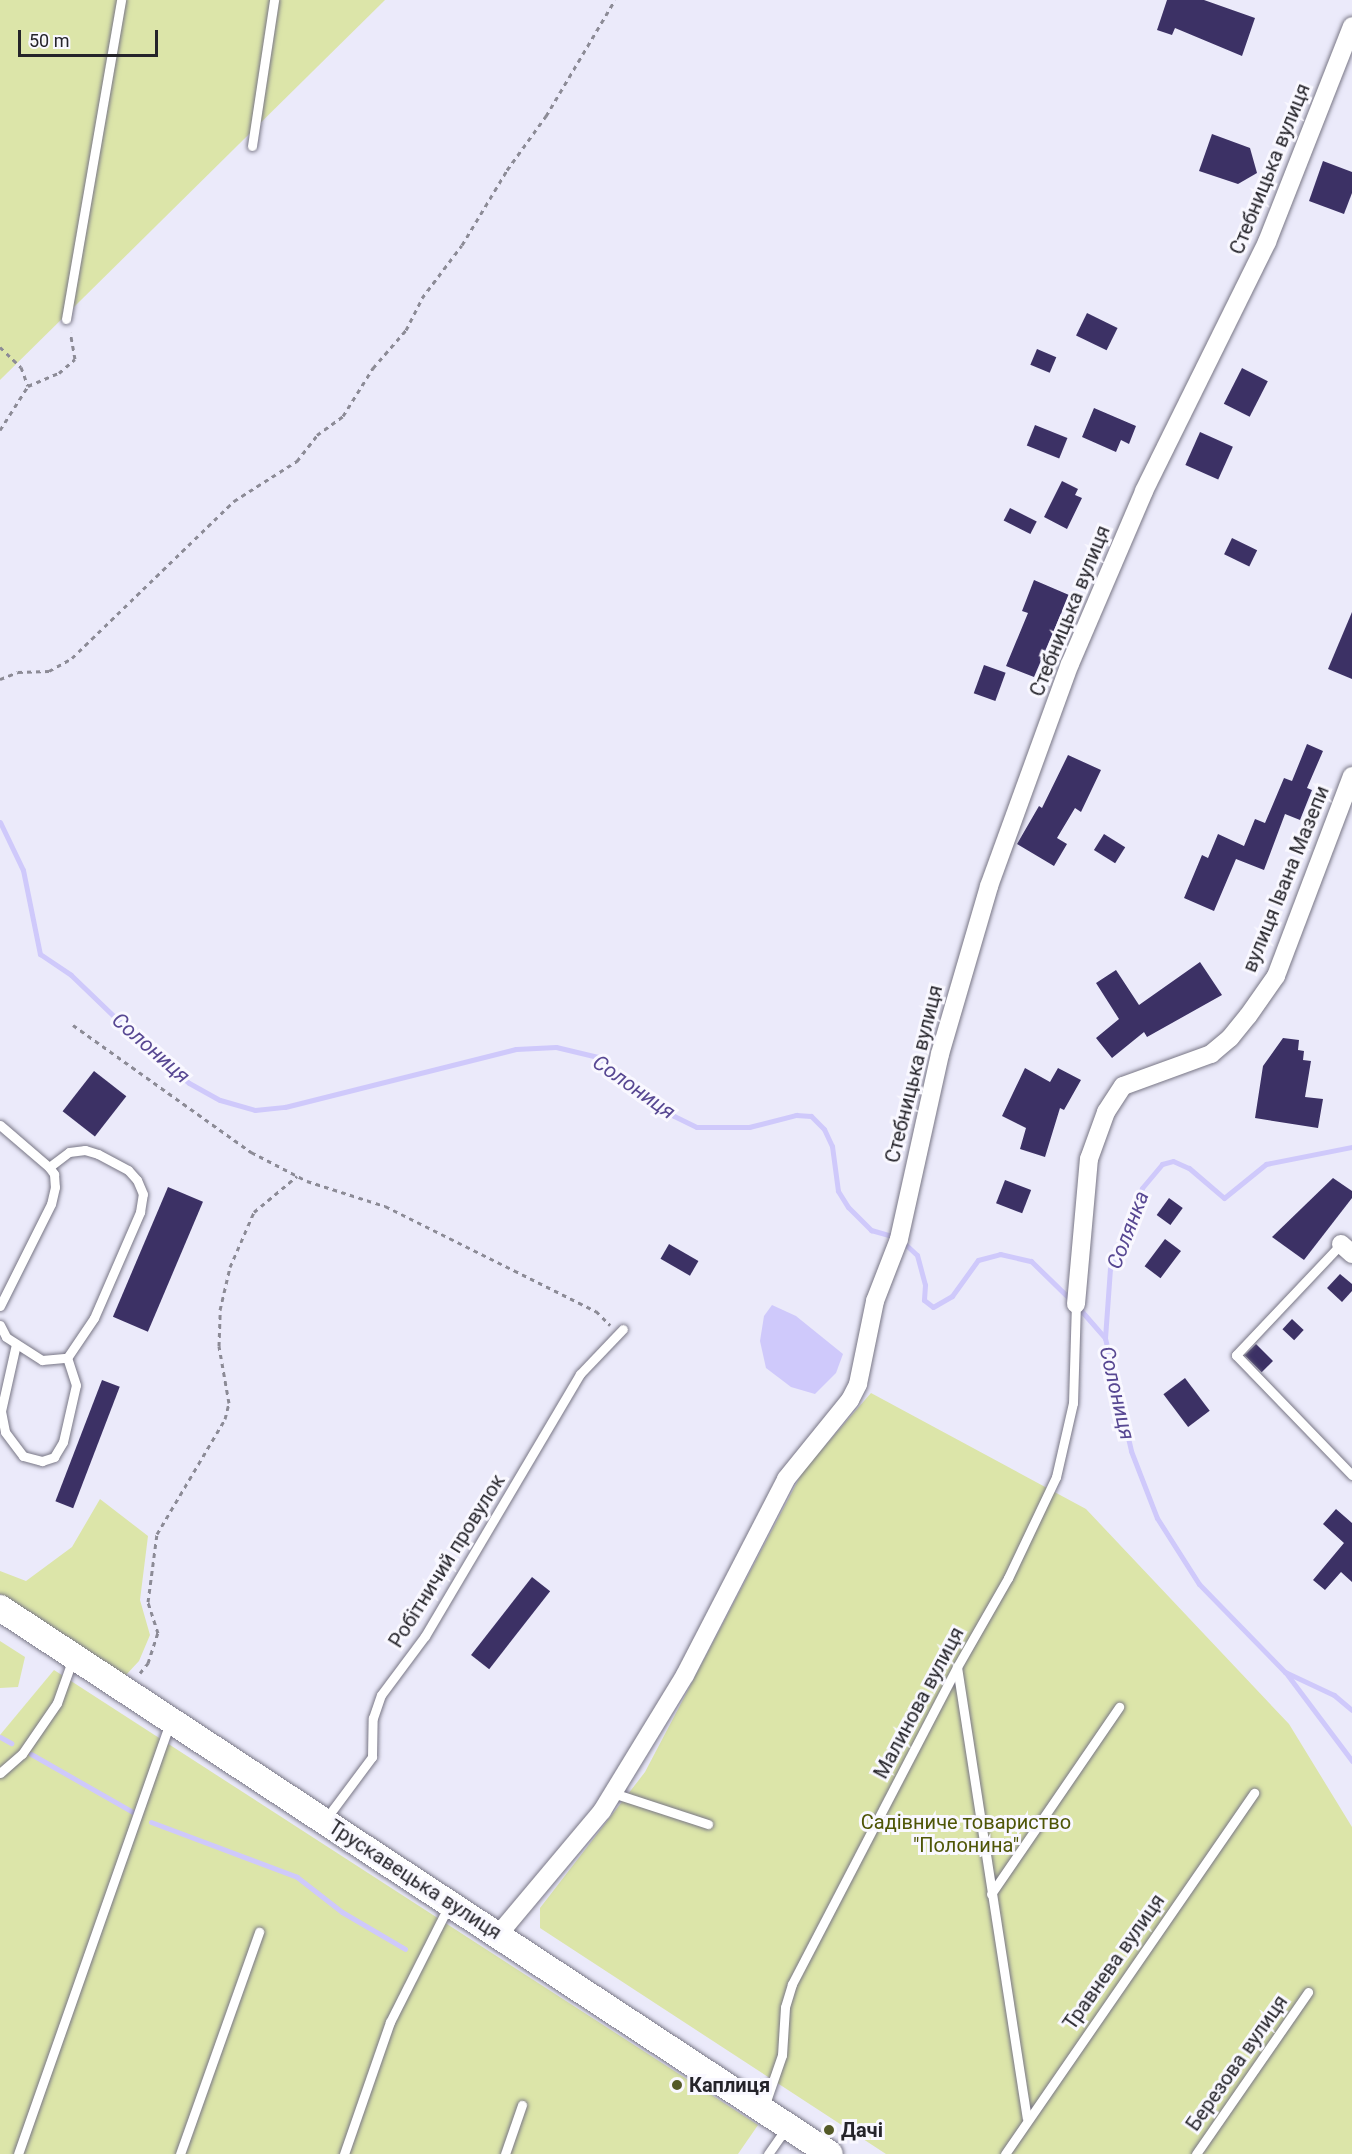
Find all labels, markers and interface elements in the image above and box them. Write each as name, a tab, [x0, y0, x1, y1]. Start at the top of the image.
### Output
scale bar	[21, 18, 160, 56]
text: 50 m	[29, 30, 69, 51]
street label: Стебницька вулиця	[1225, 80, 1315, 258]
street label: Стебницька вулиця	[1025, 522, 1115, 700]
street label: вулиця Івана Мазепи	[1238, 782, 1334, 976]
street label: Стебницька вулиця	[880, 983, 948, 1165]
water label: Солониця	[107, 1007, 195, 1089]
water label: Солониця	[588, 1049, 680, 1125]
water label: Солянка	[1102, 1187, 1154, 1273]
water label: Солониця	[1094, 1344, 1140, 1442]
street label: Робітничий провулок	[384, 1470, 510, 1652]
street label: Малинова вулиця	[869, 1623, 969, 1783]
park label: Садівниче товариство "Полонина"	[861, 1811, 1071, 1858]
street label: Трускавецька вулиця	[324, 1815, 506, 1945]
street label: Травнева вулиця	[1058, 1889, 1170, 2035]
street label: Березова вулиця	[1181, 1990, 1293, 2136]
place label: Каплиця	[689, 2073, 770, 2097]
marker: Каплиця	[670, 2078, 684, 2092]
place label: Дачі	[841, 2118, 883, 2142]
marker: Дачі	[822, 2123, 836, 2137]

